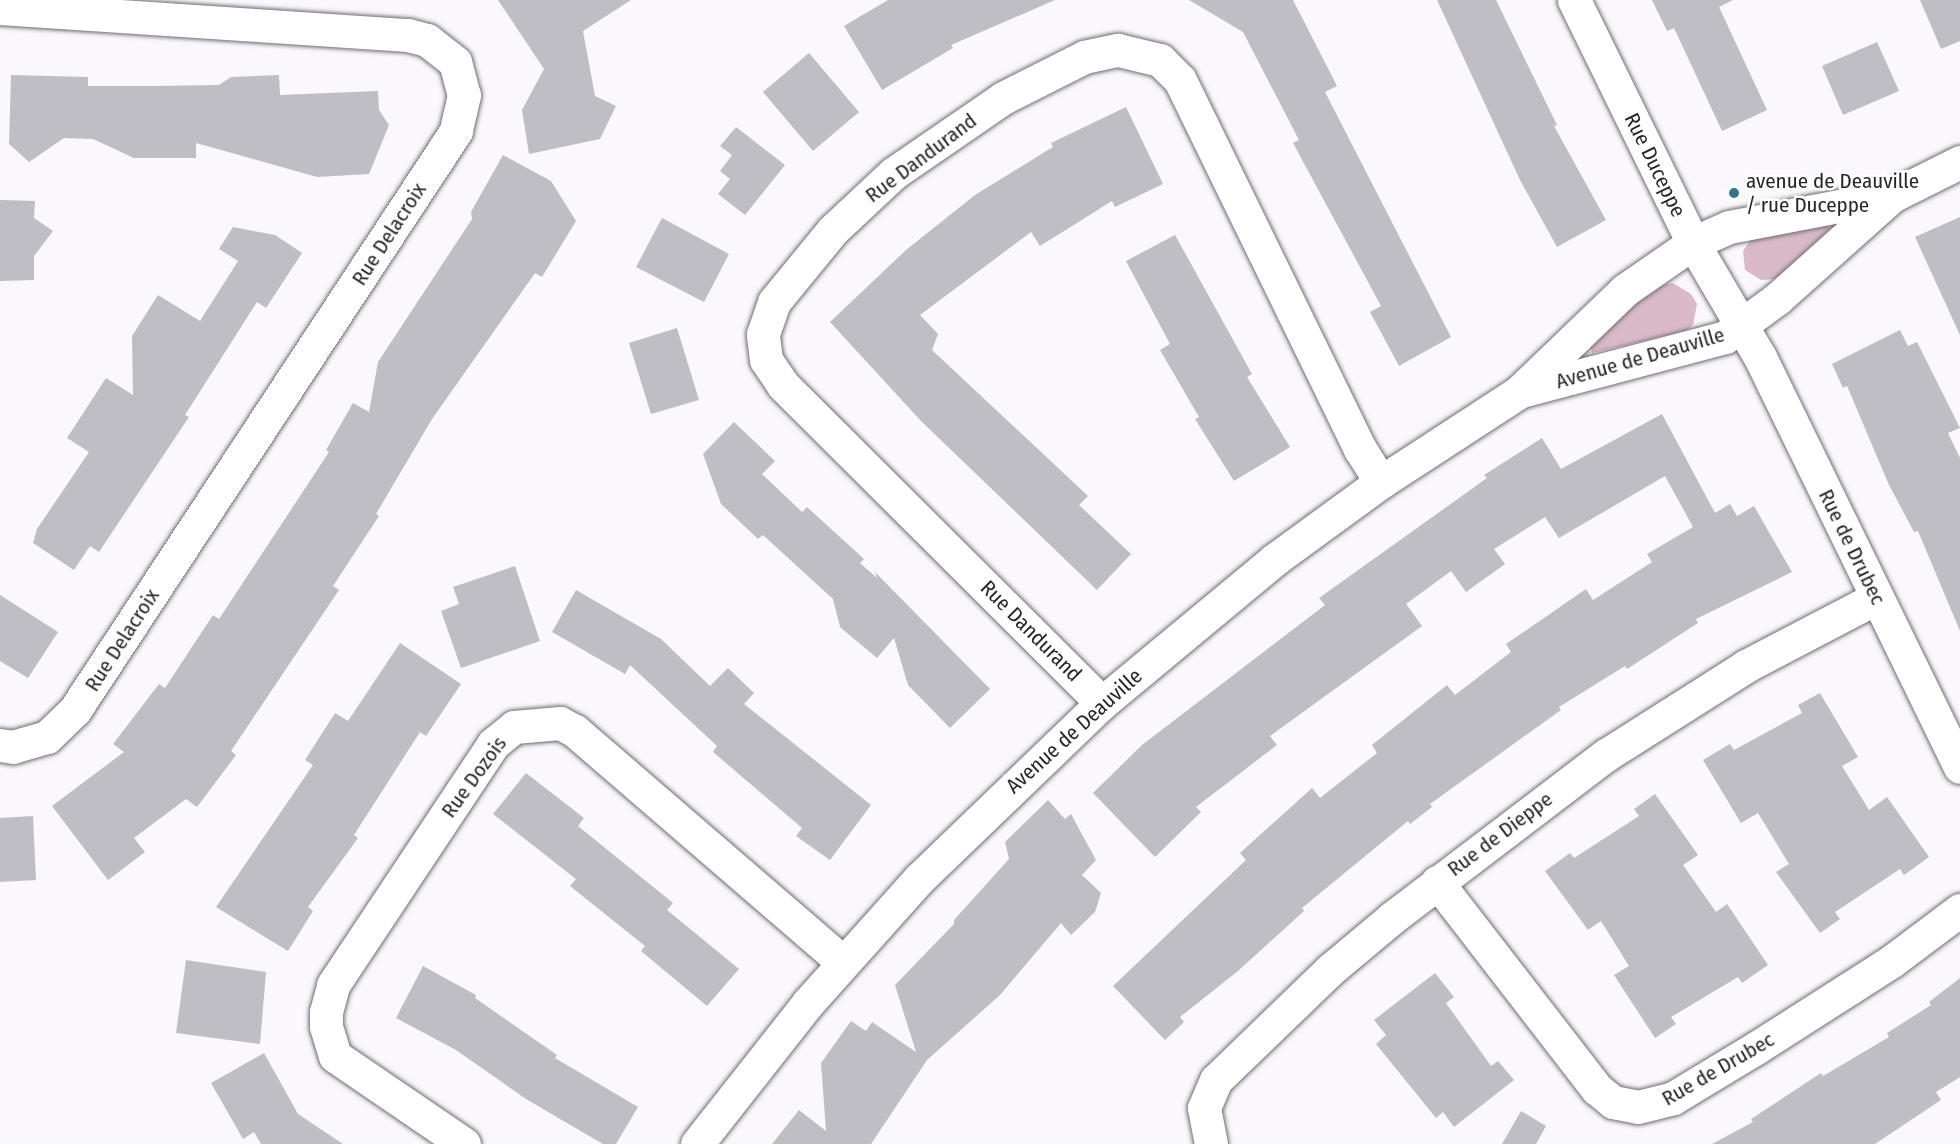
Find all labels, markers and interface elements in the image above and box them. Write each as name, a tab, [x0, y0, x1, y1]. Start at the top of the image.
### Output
street label: Rue Dandurand	[860, 108, 982, 208]
street label: Rue Duceppe	[1619, 109, 1691, 221]
place label: avenue de Deauville / rue Duceppe	[1746, 168, 1919, 218]
street label: Rue Delacroix	[346, 178, 432, 290]
marker: avenue de Deauville / rue Duceppe	[1727, 186, 1741, 200]
street label: Avenue de Deauville	[1553, 322, 1727, 394]
street label: Rue de Drubec	[1813, 485, 1891, 609]
street label: Rue Dandurand	[975, 575, 1087, 687]
street label: Rue Delacroix	[79, 584, 165, 696]
street label: Avenue de Deauville	[1001, 663, 1147, 799]
street label: Rue Dozois	[436, 731, 512, 823]
street label: Rue de Dieppe	[1443, 786, 1557, 882]
street label: Rue de Drubec	[1657, 1027, 1779, 1111]

